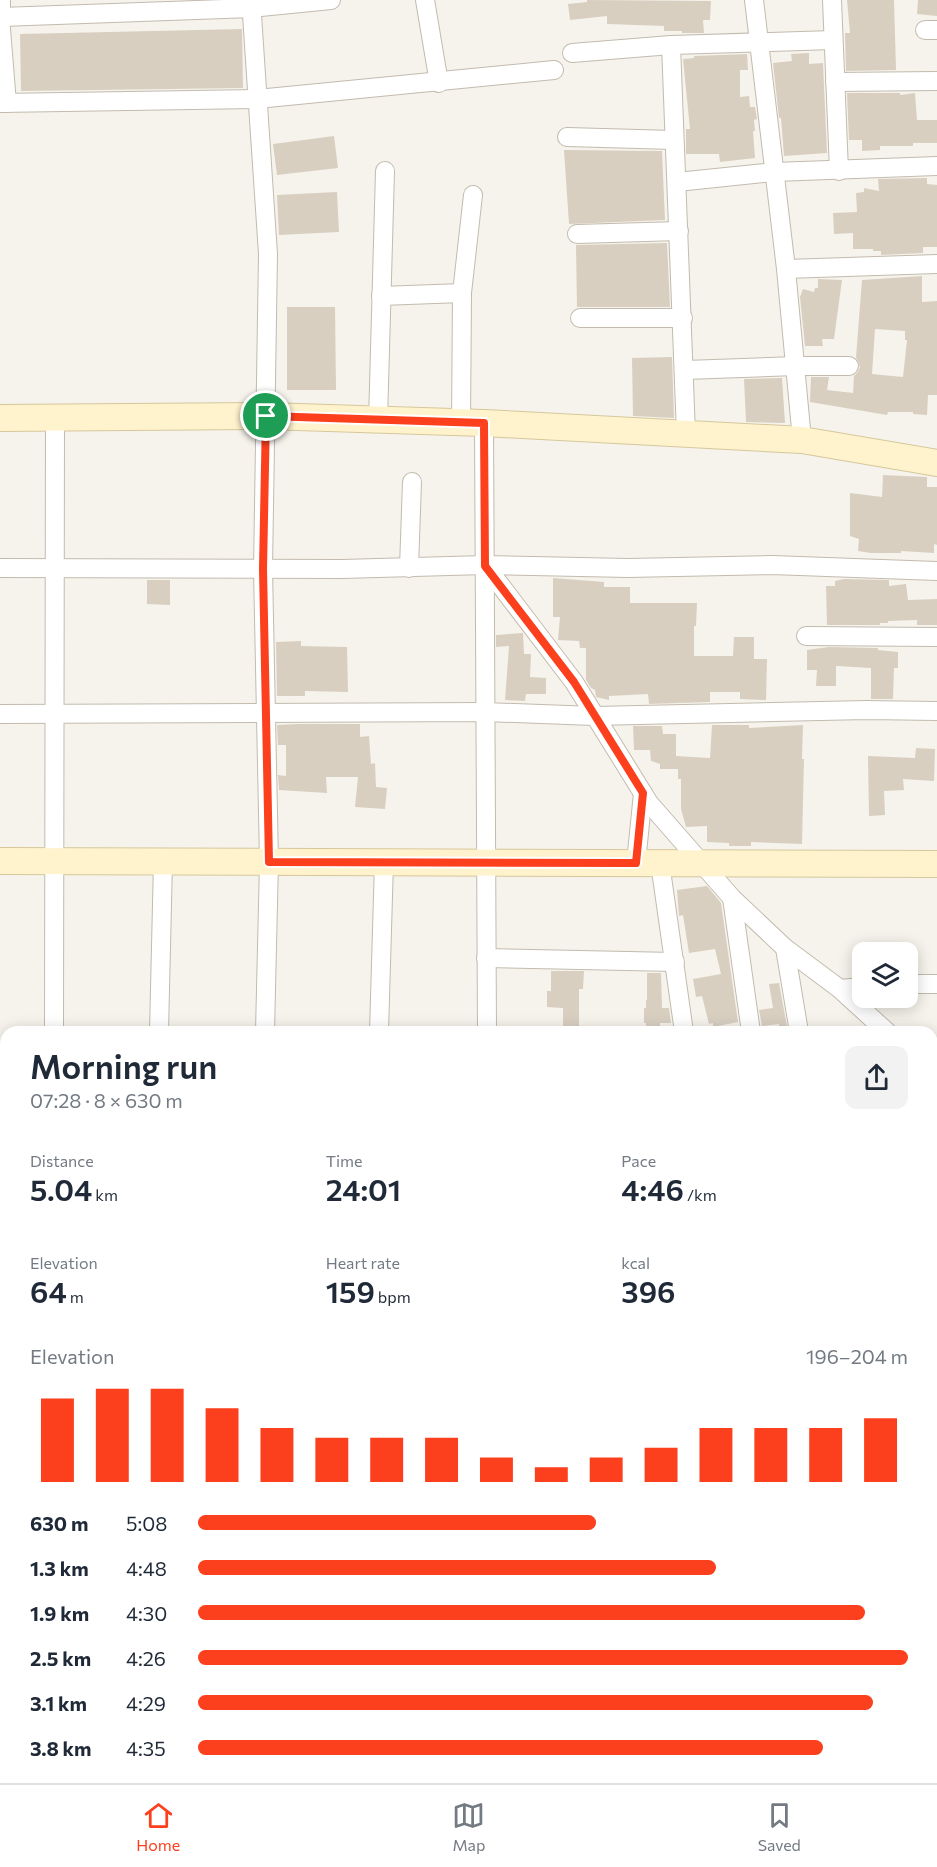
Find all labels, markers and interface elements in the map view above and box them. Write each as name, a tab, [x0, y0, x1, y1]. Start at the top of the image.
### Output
pin	[240, 390, 291, 441]
icon: arrive	[249, 399, 282, 432]
map controls	[852, 942, 918, 1008]
button: layers	[852, 942, 918, 1008]
text: Morning run	[30, 1045, 217, 1086]
button: share	[845, 1046, 908, 1109]
text: 07:28 · 8 × 630 m	[30, 1088, 183, 1112]
text: Distance	[30, 1151, 94, 1170]
text: Time	[326, 1151, 362, 1170]
text: Pace	[621, 1151, 656, 1170]
text: 5.04	[30, 1170, 92, 1207]
text: 24:01	[326, 1170, 401, 1207]
text: 4:46	[621, 1170, 684, 1207]
text: km	[92, 1185, 118, 1204]
text: /km	[684, 1185, 717, 1204]
text: Elevation	[30, 1253, 98, 1272]
text: Heart rate	[326, 1253, 400, 1272]
text: kcal	[621, 1253, 650, 1272]
text: 64	[30, 1272, 67, 1309]
text: 159	[326, 1272, 375, 1309]
text: 396	[621, 1272, 676, 1309]
text: m	[67, 1287, 84, 1306]
text: bpm	[375, 1287, 411, 1306]
text: Elevation	[30, 1344, 115, 1368]
text: 196–204 m	[806, 1344, 908, 1368]
text: 630 m	[30, 1511, 88, 1535]
text: 5:08	[126, 1511, 167, 1535]
text: 1.3 km	[30, 1556, 89, 1580]
text: 4:48	[126, 1556, 167, 1580]
text: 1.9 km	[30, 1601, 89, 1625]
text: 4:30	[126, 1601, 167, 1625]
text: 2.5 km	[30, 1646, 91, 1670]
text: 4:26	[126, 1646, 166, 1670]
text: 3.1 km	[30, 1691, 87, 1715]
text: 4:29	[126, 1691, 166, 1715]
text: 3.8 km	[30, 1736, 92, 1760]
text: 4:35	[126, 1736, 166, 1760]
tab: Home	[136, 1799, 180, 1854]
tab: Map	[452, 1799, 485, 1854]
tab: Saved	[758, 1799, 801, 1854]

